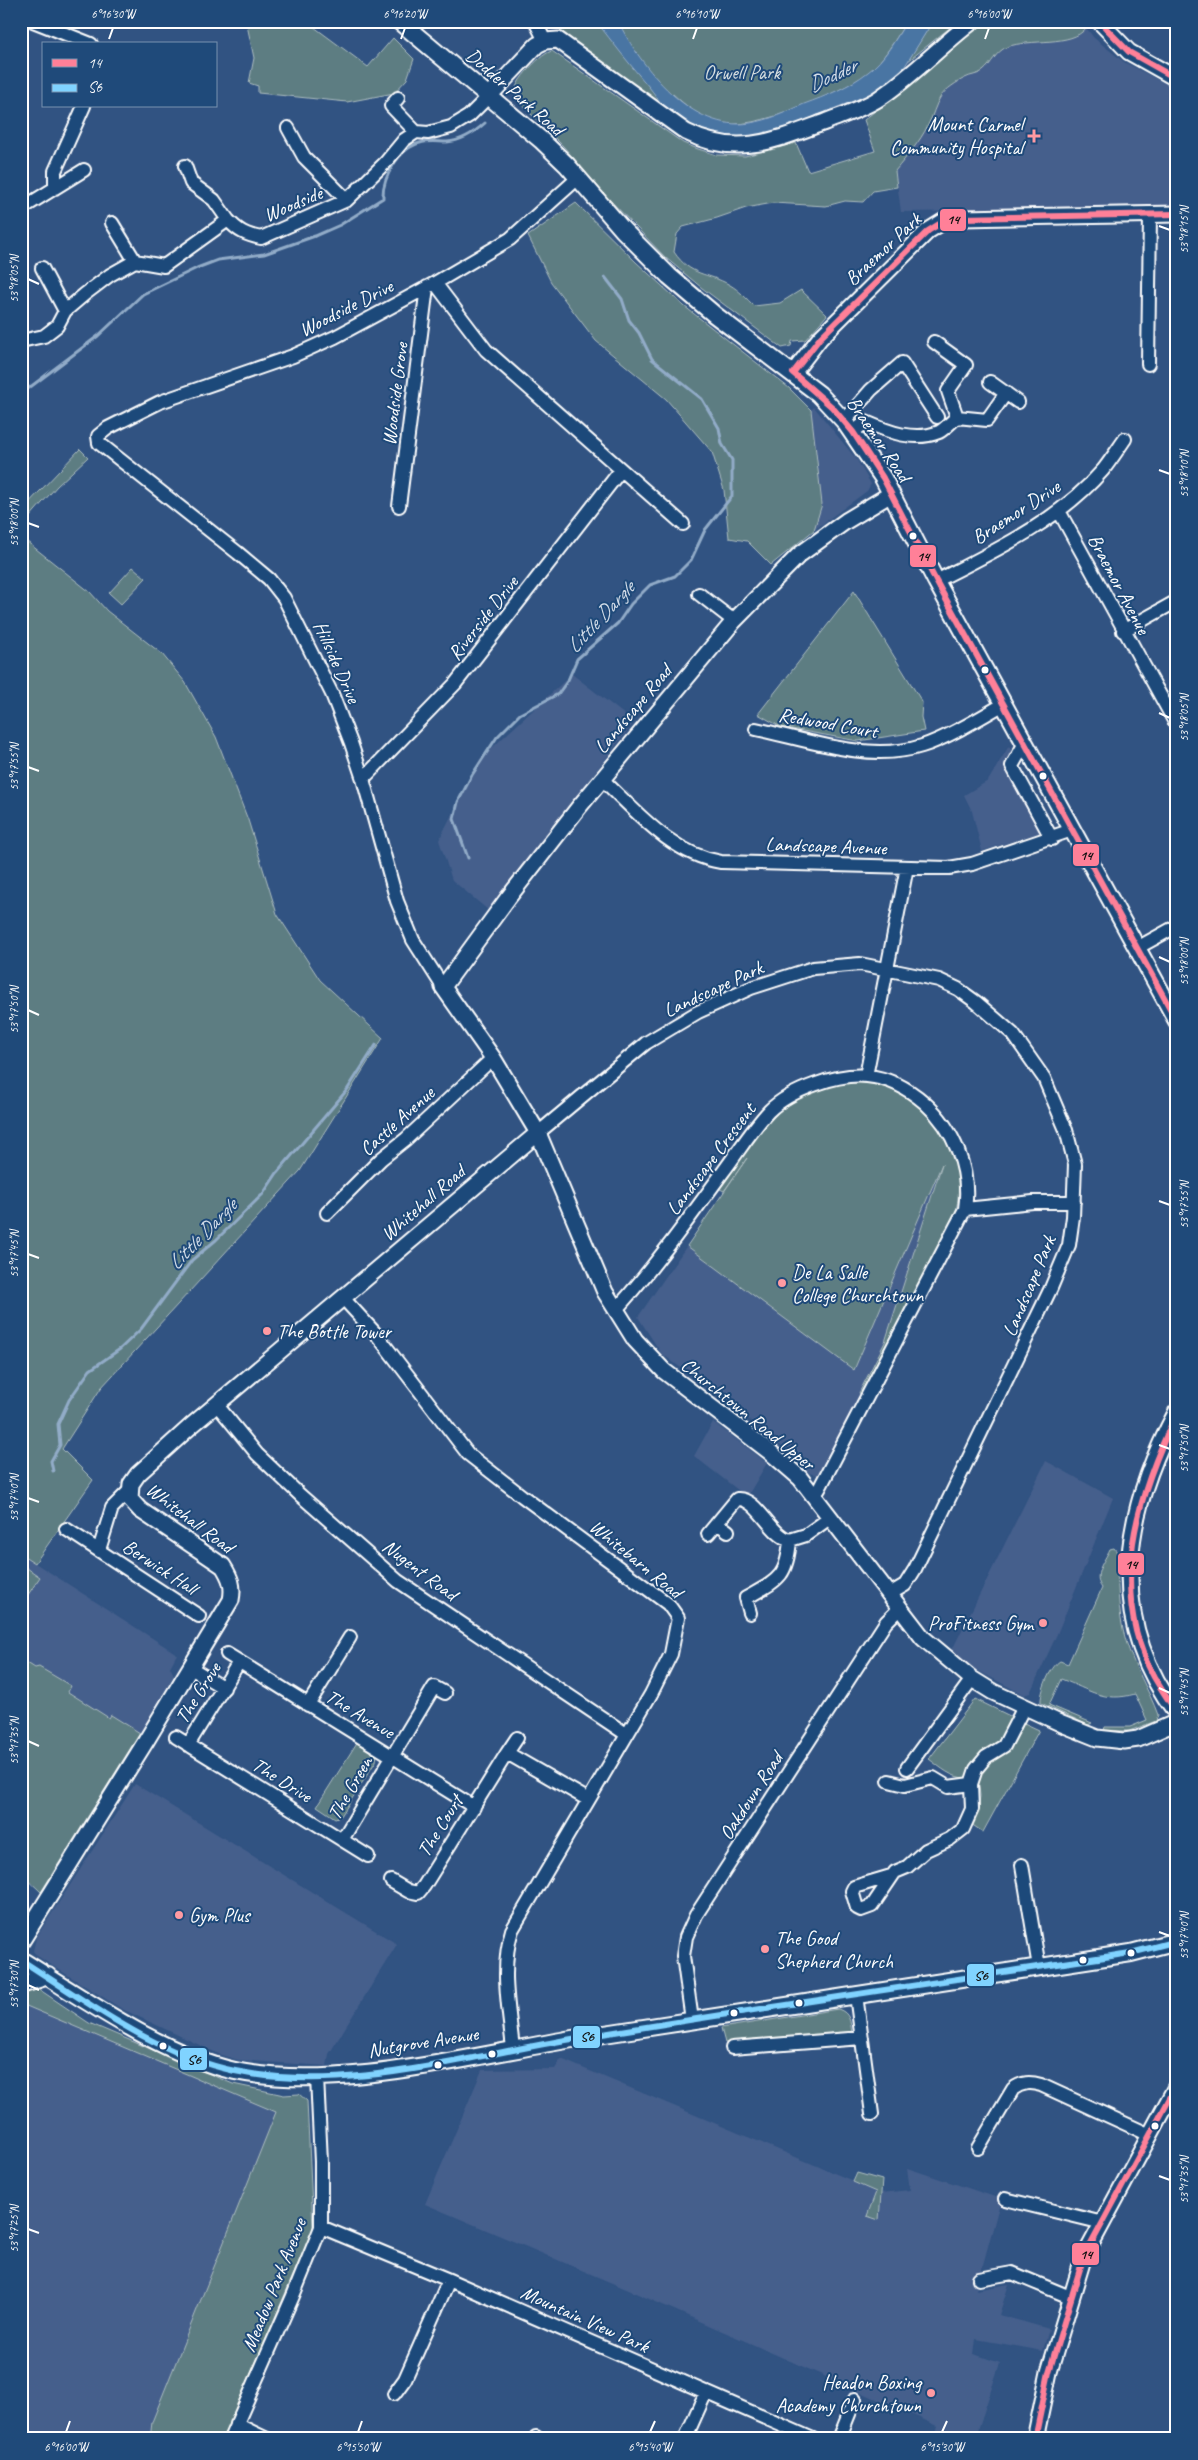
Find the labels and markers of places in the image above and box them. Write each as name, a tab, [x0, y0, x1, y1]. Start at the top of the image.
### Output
place label: Mount Carmel Community Hospital	[890, 112, 1027, 160]
marker: Mount Carmel Community Hospital	[1027, 129, 1041, 143]
unlabelled marker	[908, 531, 918, 541]
unlabelled marker	[980, 665, 990, 675]
unlabelled marker	[1038, 771, 1048, 781]
place label: De La Salle College Churchtown	[792, 1260, 924, 1308]
marker: De La Salle College Churchtown	[776, 1277, 788, 1289]
place label: The Bottle Tower	[277, 1319, 393, 1344]
marker: The Bottle Tower	[261, 1325, 273, 1337]
place label: ProFitness Gym	[928, 1611, 1035, 1636]
marker: ProFitness Gym	[1037, 1617, 1049, 1629]
place label: Gym Plus	[189, 1903, 252, 1928]
marker: Gym Plus	[173, 1909, 185, 1921]
place label: The Good Shepherd Church	[775, 1926, 894, 1974]
marker: The Good Shepherd Church	[759, 1943, 771, 1955]
unlabelled marker	[1126, 1948, 1136, 1958]
unlabelled marker	[1078, 1955, 1088, 1965]
unlabelled marker	[794, 1998, 804, 2008]
unlabelled marker	[729, 2008, 739, 2018]
unlabelled marker	[158, 2041, 168, 2051]
unlabelled marker	[487, 2049, 497, 2059]
unlabelled marker	[433, 2060, 443, 2070]
unlabelled marker	[1150, 2121, 1160, 2131]
place label: Headon Boxing Academy Churchtown	[776, 2370, 923, 2418]
marker: Headon Boxing Academy Churchtown	[925, 2387, 937, 2399]

